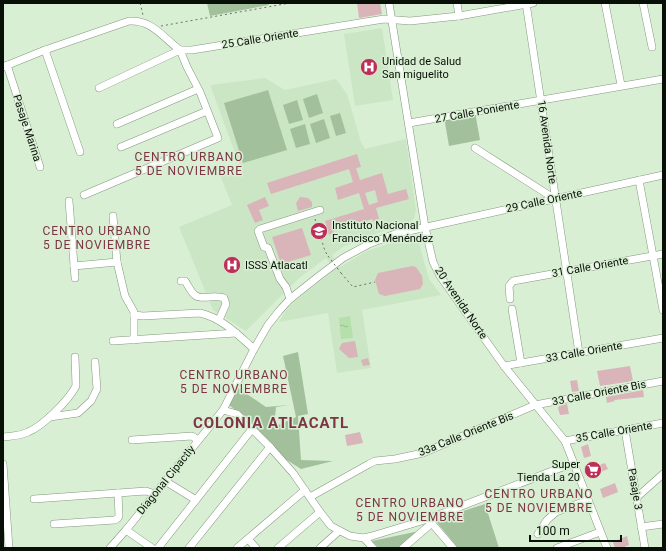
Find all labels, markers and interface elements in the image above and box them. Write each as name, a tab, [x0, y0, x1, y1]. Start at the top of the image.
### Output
street label: 25 Calle Oriente	[221, 26, 299, 51]
place label: Unidad de Salud San miguelito	[382, 55, 461, 81]
hospital icon: Unidad de Salud San miguelito	[359, 57, 379, 77]
street label: Pasaje Marina	[10, 93, 44, 163]
street label: 27 Calle Poniente	[434, 98, 520, 126]
street label: 16 Avenida Norte	[535, 99, 559, 185]
district label: CENTRO URBANO 5 DE NOVIEMBRE	[134, 150, 244, 178]
street label: 29 Calle Oriente	[505, 187, 583, 215]
place label: Instituto Nacional Francisco Menéndez	[332, 219, 434, 245]
school or university icon: Instituto Nacional Francisco Menéndez	[309, 221, 329, 241]
district label: CENTRO URBANO 5 DE NOVIEMBRE	[42, 224, 152, 252]
street label: 31 Calle Oriente	[551, 254, 629, 280]
hospital icon: ISSS Atlacatl	[222, 255, 242, 275]
place label: ISSS Atlacatl	[245, 259, 308, 272]
street label: 20 Avenida Norte	[432, 264, 490, 342]
street label: 33 Calle Oriente	[545, 339, 623, 365]
district label: CENTRO URBANO 5 DE NOVIEMBRE	[179, 368, 289, 396]
street label: 33 Calle Oriente Bis	[551, 377, 647, 408]
street label: 33a Calle Oriente Bis	[417, 409, 516, 459]
district label: COLONIA ATLACATL	[193, 414, 349, 432]
street label: 35 Calle Oriente	[575, 419, 653, 445]
street label: Diagonal Cipactly	[134, 442, 198, 517]
place label: Super Tienda La 20	[517, 458, 580, 484]
supermarket icon: Super Tienda La 20	[583, 460, 603, 480]
street label: Pasaje 3	[625, 467, 645, 511]
district label: CENTRO URBANO 5 DE NOVIEMBRE	[484, 487, 594, 515]
district label: CENTRO URBANO 5 DE NOVIEMBRE	[355, 496, 465, 524]
scale bar	[530, 517, 621, 543]
text: 100 m	[536, 524, 570, 538]

